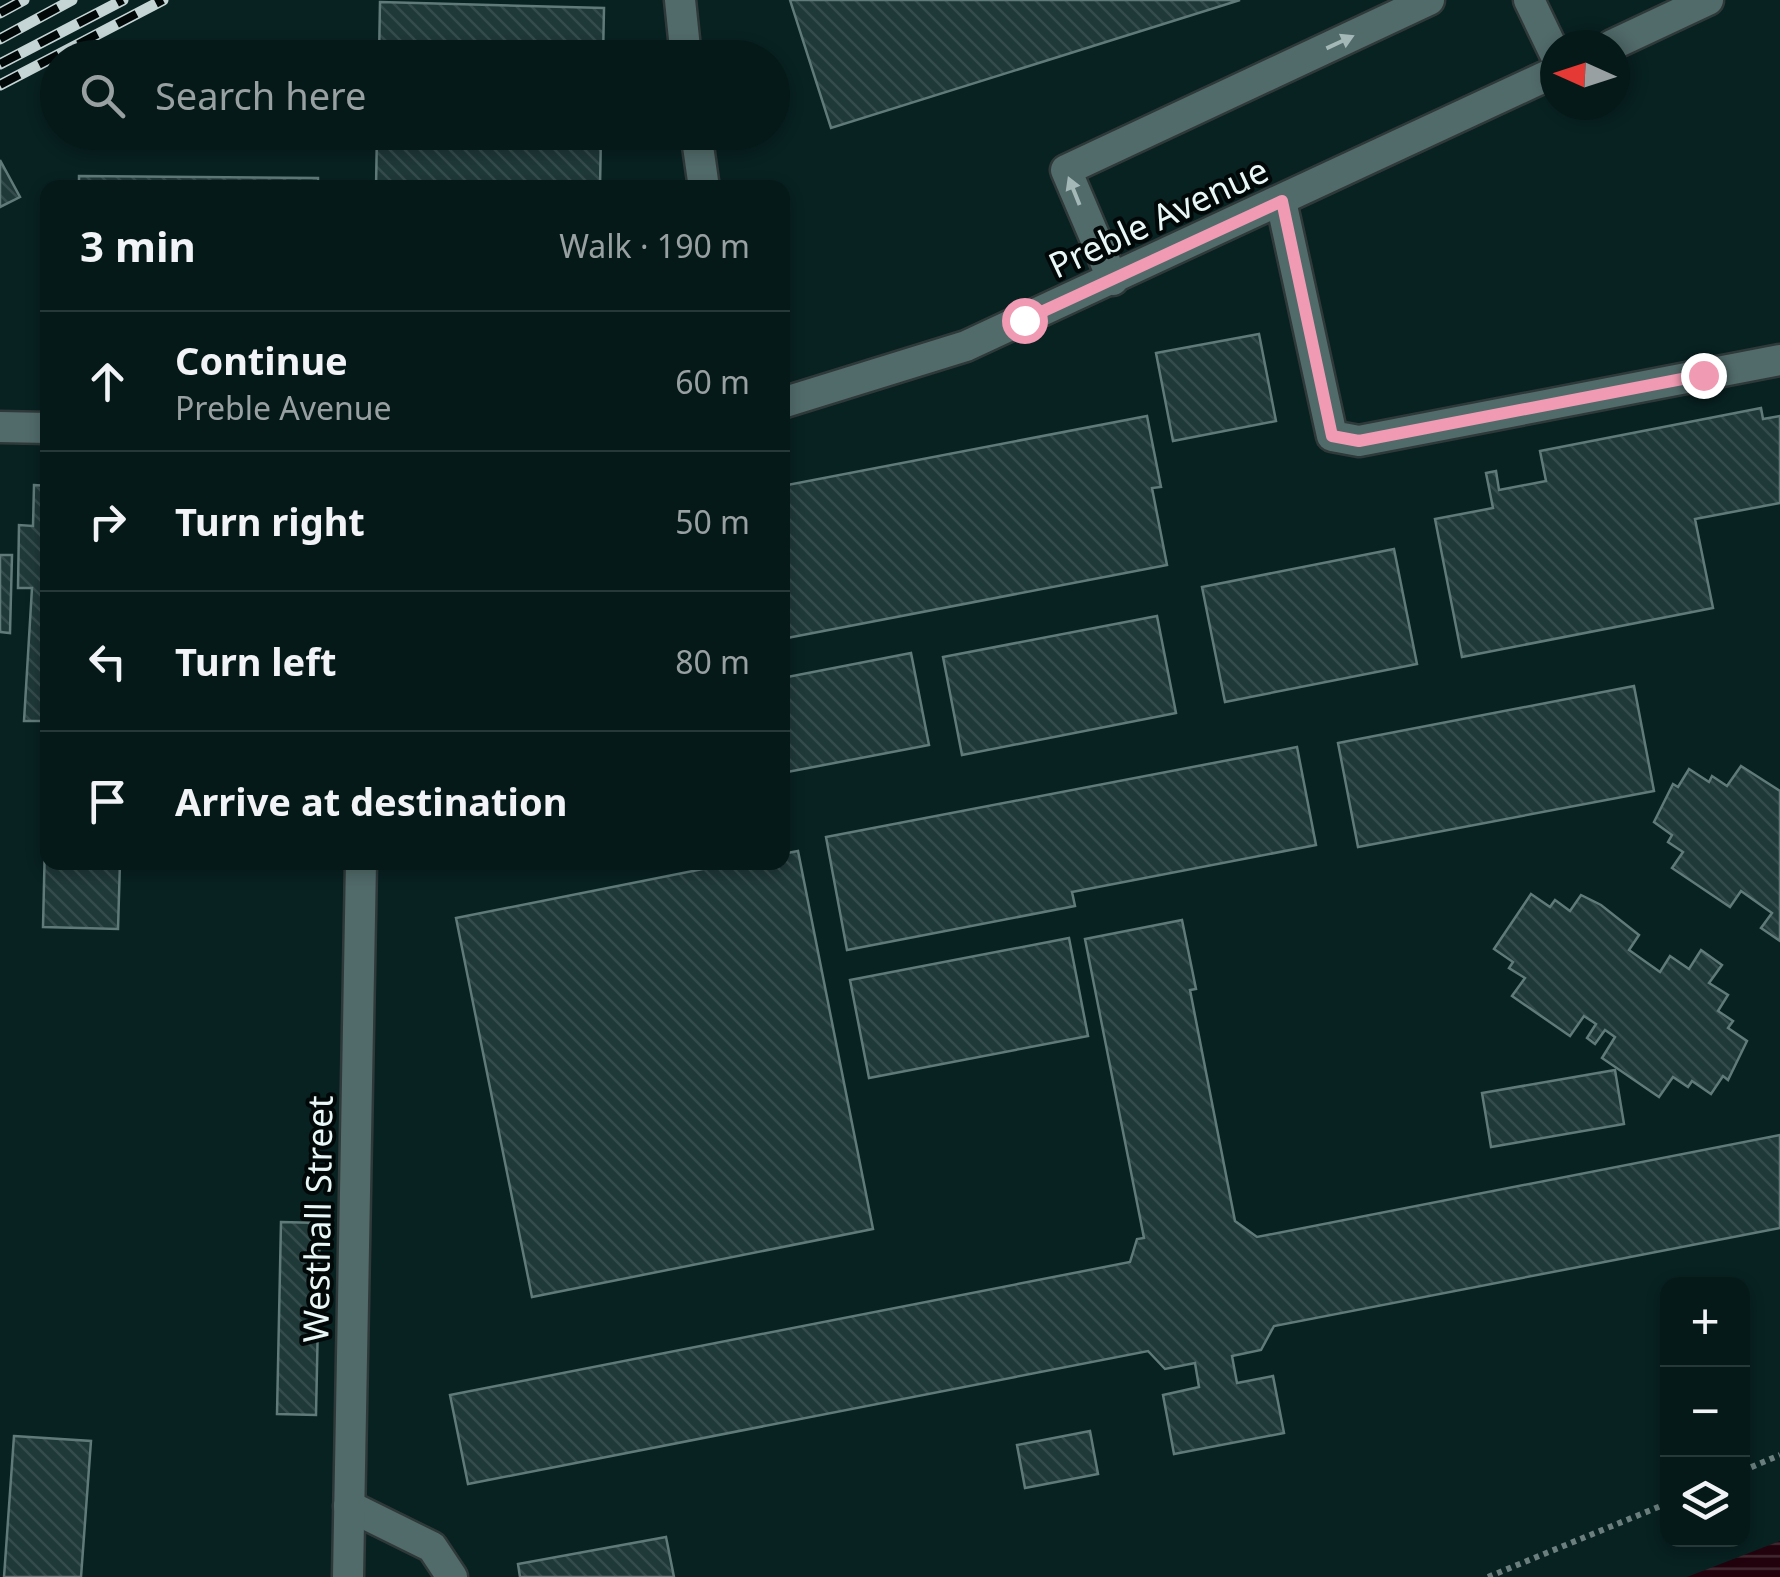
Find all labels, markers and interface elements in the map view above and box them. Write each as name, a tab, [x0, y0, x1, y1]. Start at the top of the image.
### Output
north arrow	[1540, 30, 1630, 120]
one-way arrow	[1326, 33, 1355, 50]
search box	[40, 40, 790, 150]
icon: search	[75, 68, 130, 123]
text: Search here	[155, 69, 366, 121]
street label: Preble Avenue	[1041, 146, 1275, 288]
one-way arrow	[1066, 175, 1082, 205]
text: 3 min	[80, 217, 196, 274]
text: Walk · 190 m	[559, 224, 750, 267]
route start	[1002, 298, 1048, 344]
text: Continue	[175, 334, 348, 386]
route end	[1681, 353, 1727, 399]
icon: ahead	[80, 354, 135, 409]
text: 60 m	[675, 360, 750, 403]
text: Preble Avenue	[175, 386, 392, 429]
icon: right	[80, 494, 135, 549]
text: Turn right	[175, 495, 365, 547]
text: 50 m	[675, 500, 750, 543]
icon: left	[80, 634, 135, 689]
text: Turn left	[175, 635, 337, 687]
text: 80 m	[675, 640, 750, 683]
icon: arrive	[80, 774, 135, 829]
text: Arrive at destination	[175, 775, 567, 827]
street label: Westhall Street	[291, 1095, 343, 1343]
map controls	[1660, 1277, 1750, 1547]
button: +	[1660, 1277, 1750, 1367]
button: −	[1660, 1367, 1750, 1457]
button: layers	[1660, 1457, 1750, 1547]

